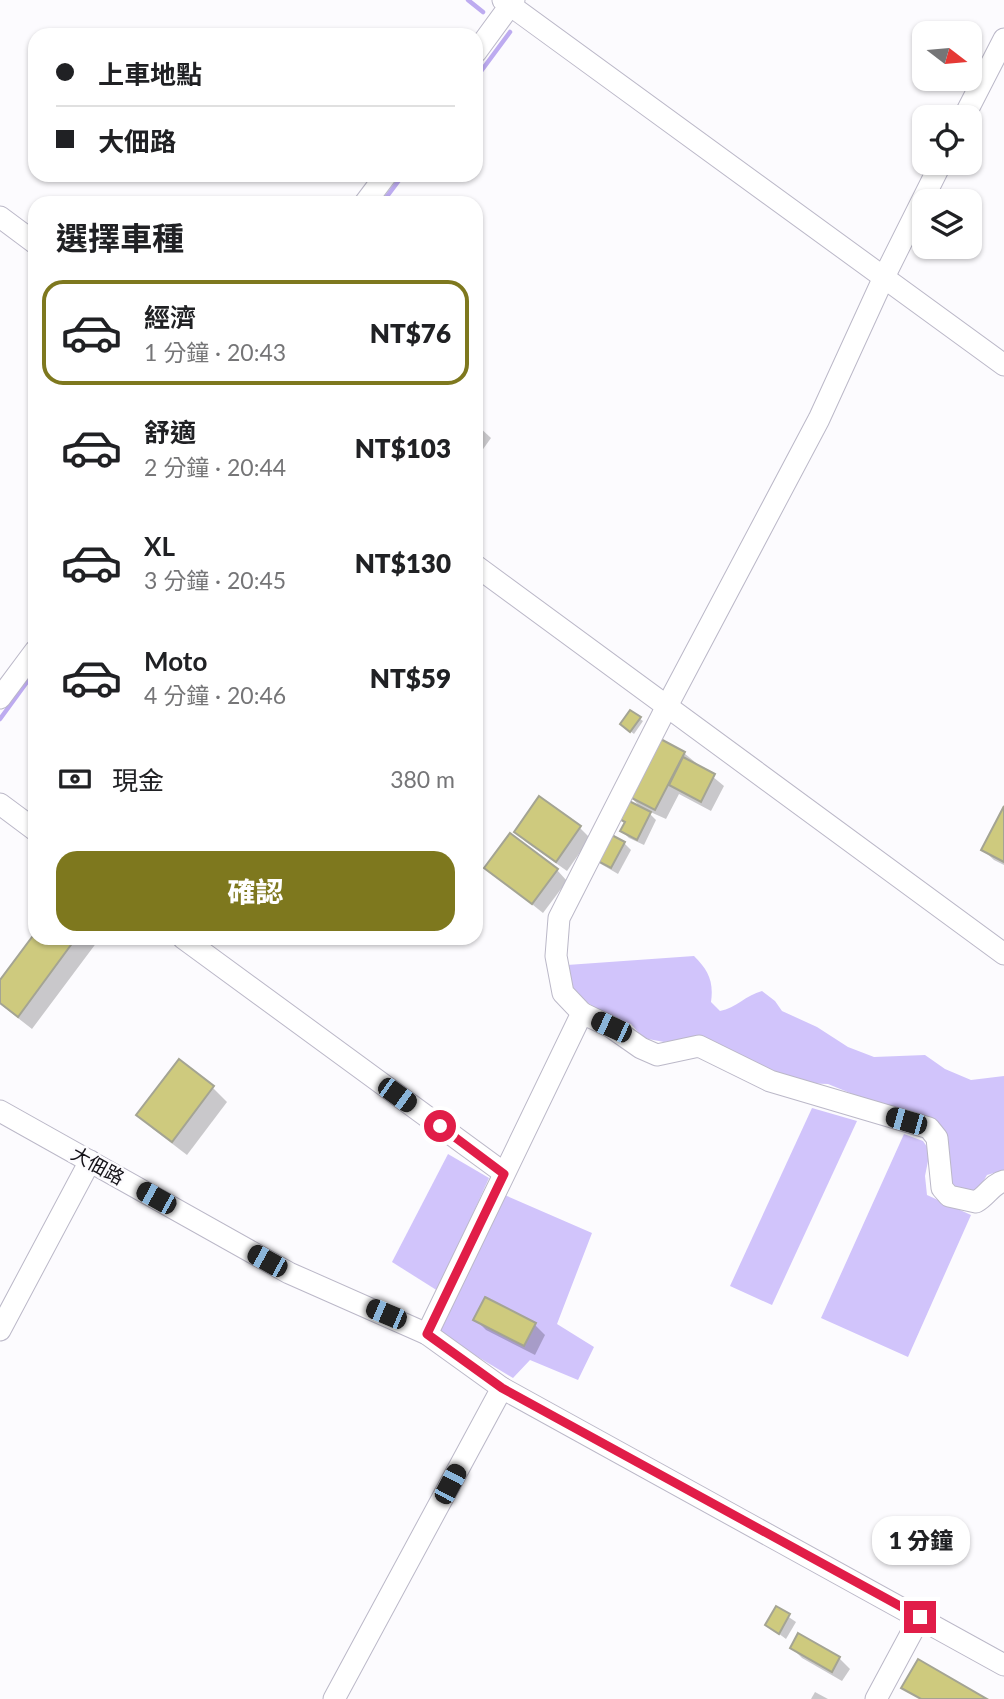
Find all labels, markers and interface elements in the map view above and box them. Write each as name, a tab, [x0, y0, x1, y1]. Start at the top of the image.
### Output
north arrow	[912, 21, 982, 91]
map controls	[912, 21, 982, 259]
text: 上車地點	[98, 58, 202, 90]
button: locate	[912, 105, 982, 175]
text: 大佃路	[98, 125, 176, 157]
button: layers	[912, 189, 982, 259]
text: 選擇車種	[56, 218, 184, 257]
icon: car	[60, 301, 123, 364]
text: 經濟	[144, 301, 196, 333]
text: NT$76	[370, 317, 451, 349]
text: 1 分鐘 · 20:43	[144, 338, 286, 366]
icon: car	[60, 416, 123, 479]
text: 舒適	[144, 416, 196, 448]
text: NT$103	[355, 432, 451, 464]
text: 2 分鐘 · 20:44	[144, 453, 286, 481]
text: XL	[144, 530, 175, 562]
icon: car	[60, 531, 123, 594]
text: NT$130	[355, 547, 451, 579]
text: 3 分鐘 · 20:45	[144, 566, 286, 594]
text: Moto	[144, 645, 207, 677]
icon: car	[60, 646, 123, 709]
text: NT$59	[370, 662, 451, 694]
text: 4 分鐘 · 20:46	[144, 681, 286, 709]
icon: cash	[56, 760, 94, 798]
text: 現金	[112, 764, 164, 796]
text: 380 m	[390, 765, 455, 793]
button: 確認	[56, 851, 455, 931]
car	[588, 1009, 635, 1045]
car	[374, 1074, 421, 1116]
car	[883, 1105, 930, 1137]
route start	[424, 1110, 456, 1142]
street label: 大佃路	[67, 1141, 129, 1189]
car	[133, 1179, 180, 1217]
car	[244, 1242, 291, 1280]
car	[363, 1296, 410, 1332]
car	[431, 1461, 470, 1507]
callout: 1 分鐘	[871, 1516, 969, 1564]
text: 1 分鐘	[889, 1526, 953, 1554]
route end	[904, 1601, 936, 1633]

